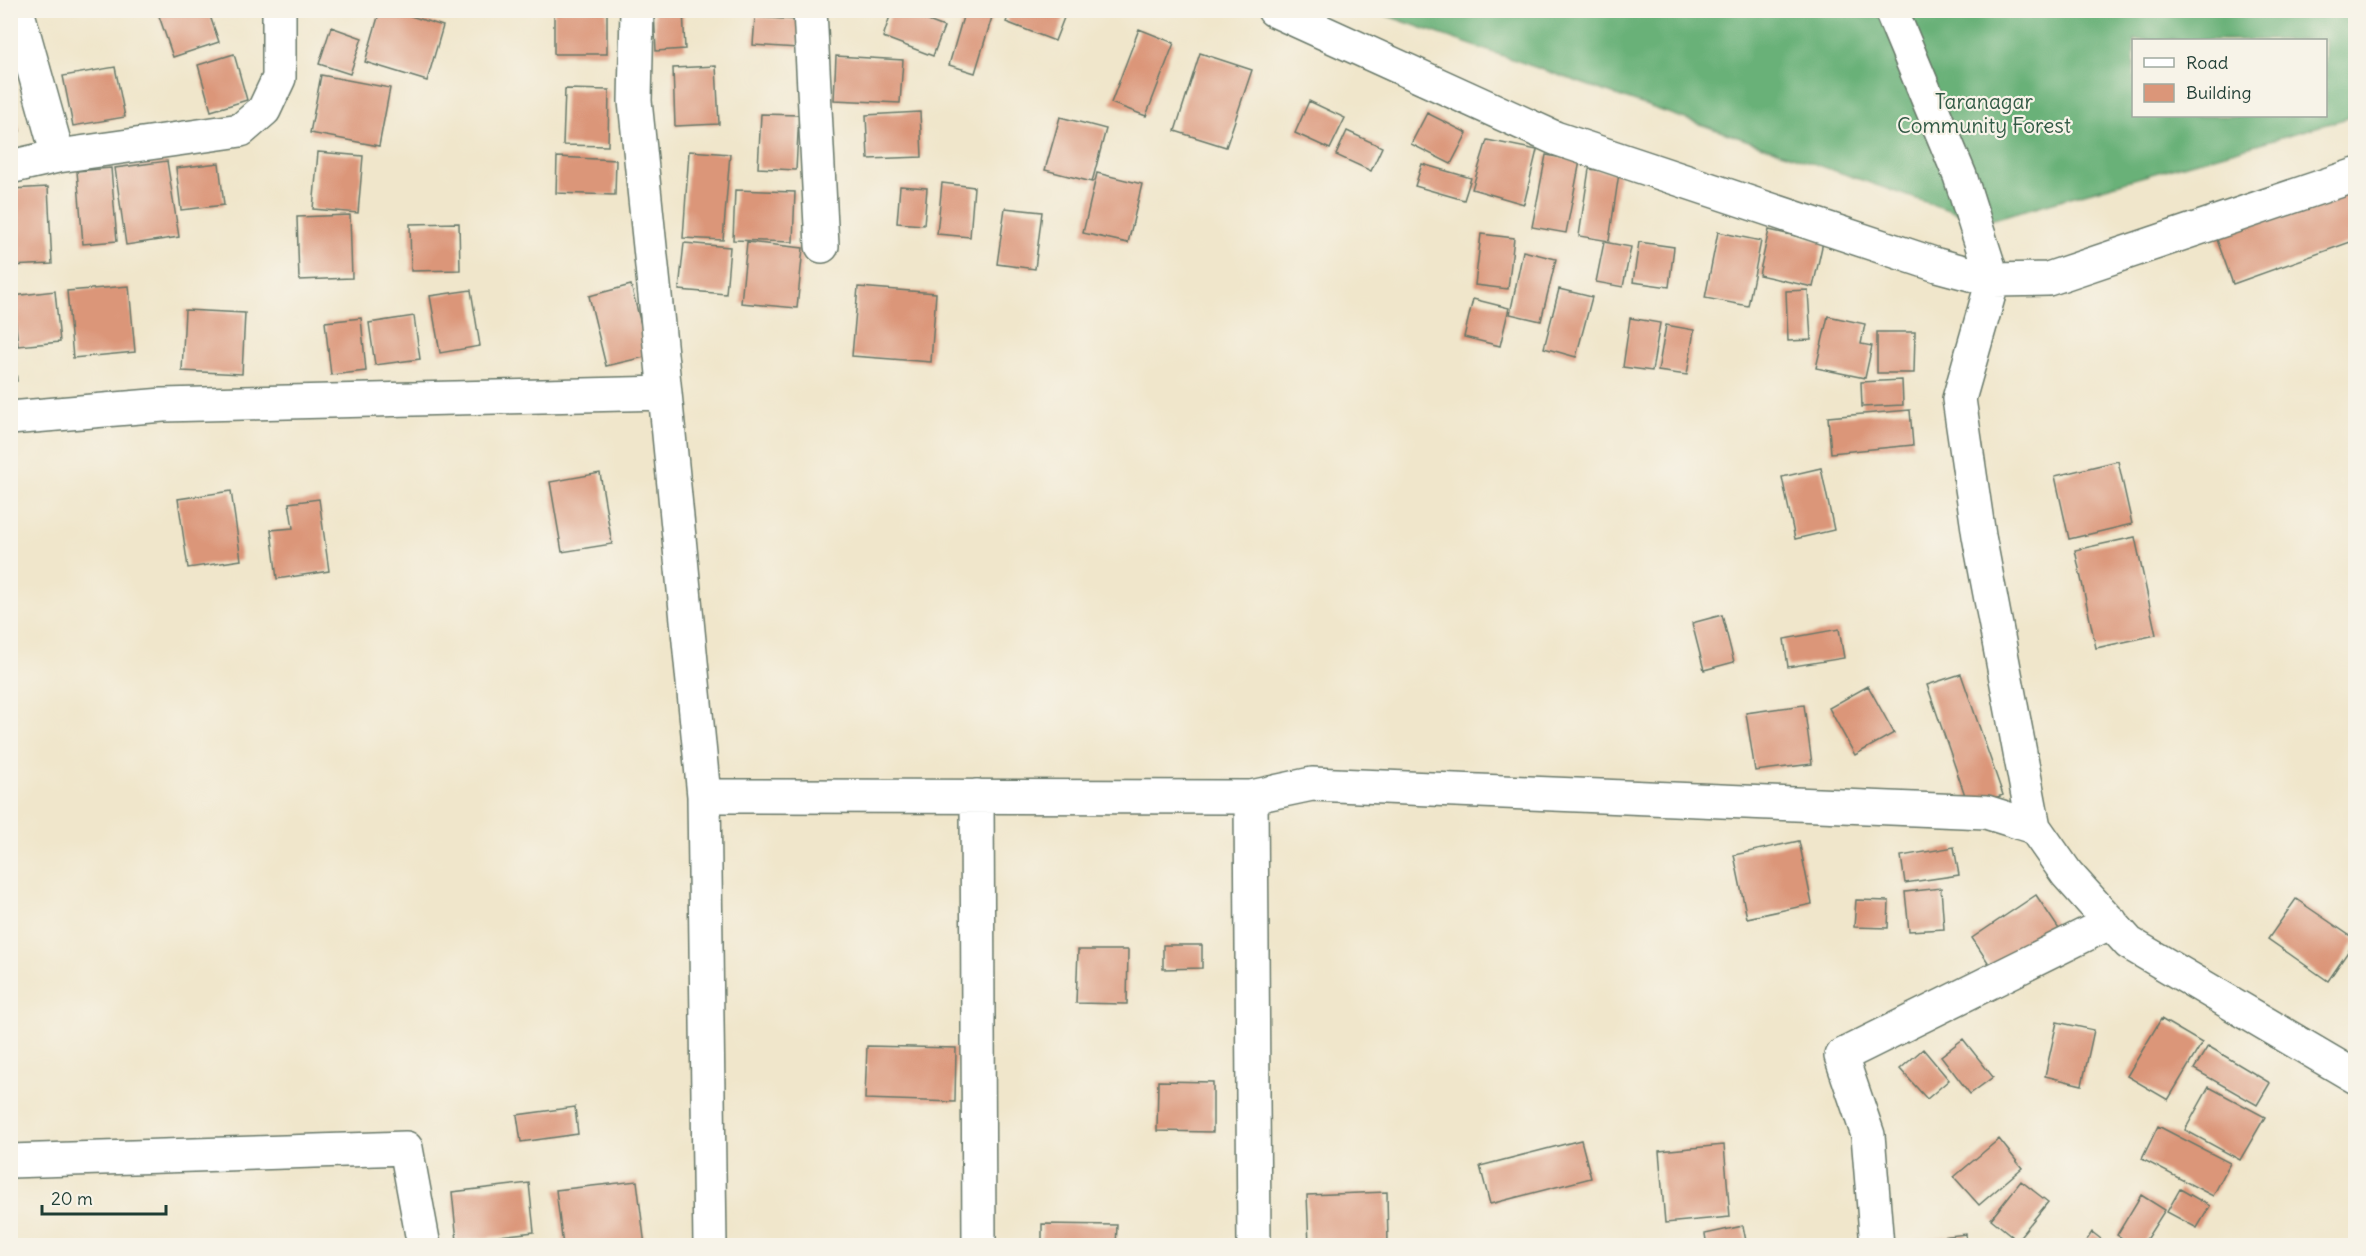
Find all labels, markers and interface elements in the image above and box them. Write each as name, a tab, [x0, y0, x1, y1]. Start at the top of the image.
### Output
legend	[2132, 39, 2327, 117]
text: Road	[2186, 51, 2229, 74]
text: Building	[2186, 81, 2251, 104]
park label: Taranagar Community Forest	[1897, 88, 2071, 139]
scale bar	[42, 1178, 166, 1216]
text: 20 m	[51, 1187, 93, 1210]

